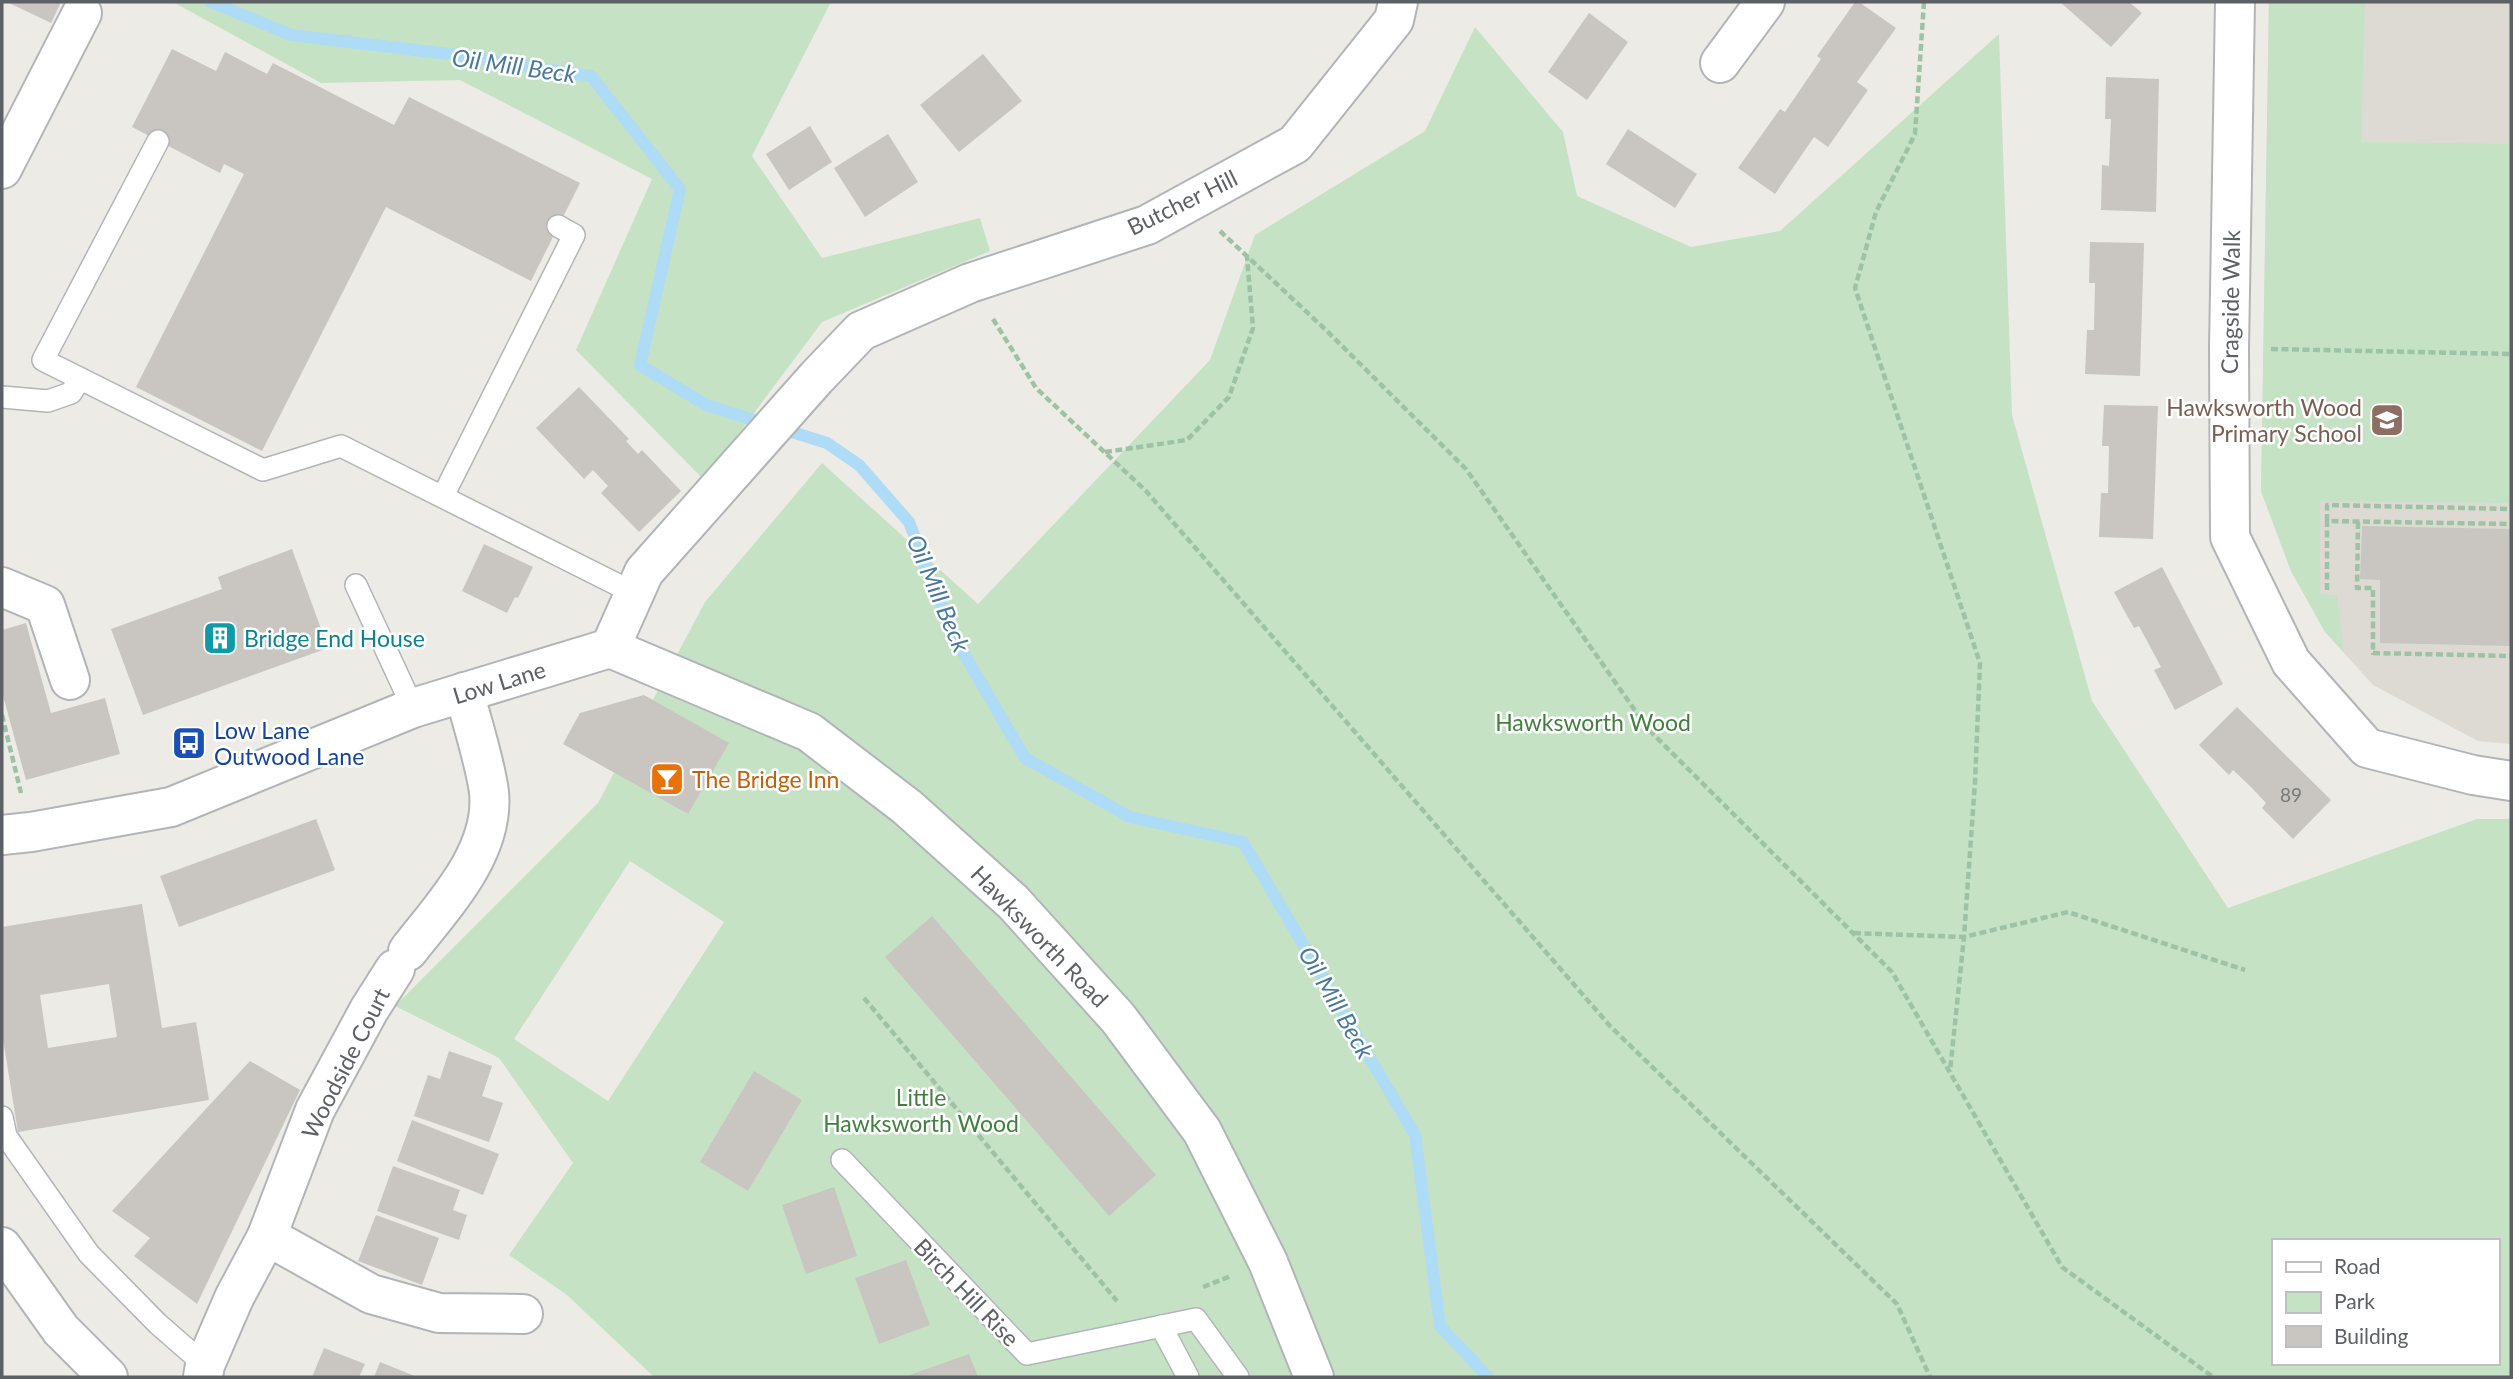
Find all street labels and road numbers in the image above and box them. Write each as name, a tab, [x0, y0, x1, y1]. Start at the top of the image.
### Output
street label: Butcher Hill	[1122, 163, 1242, 241]
street label: Cragside Walk	[2215, 229, 2245, 374]
street label: Low Lane	[449, 655, 549, 709]
street label: Hawksworth Road	[965, 860, 1115, 1012]
street label: Woodside Court	[295, 982, 395, 1143]
street label: Birch Hill Rise	[909, 1232, 1025, 1352]

